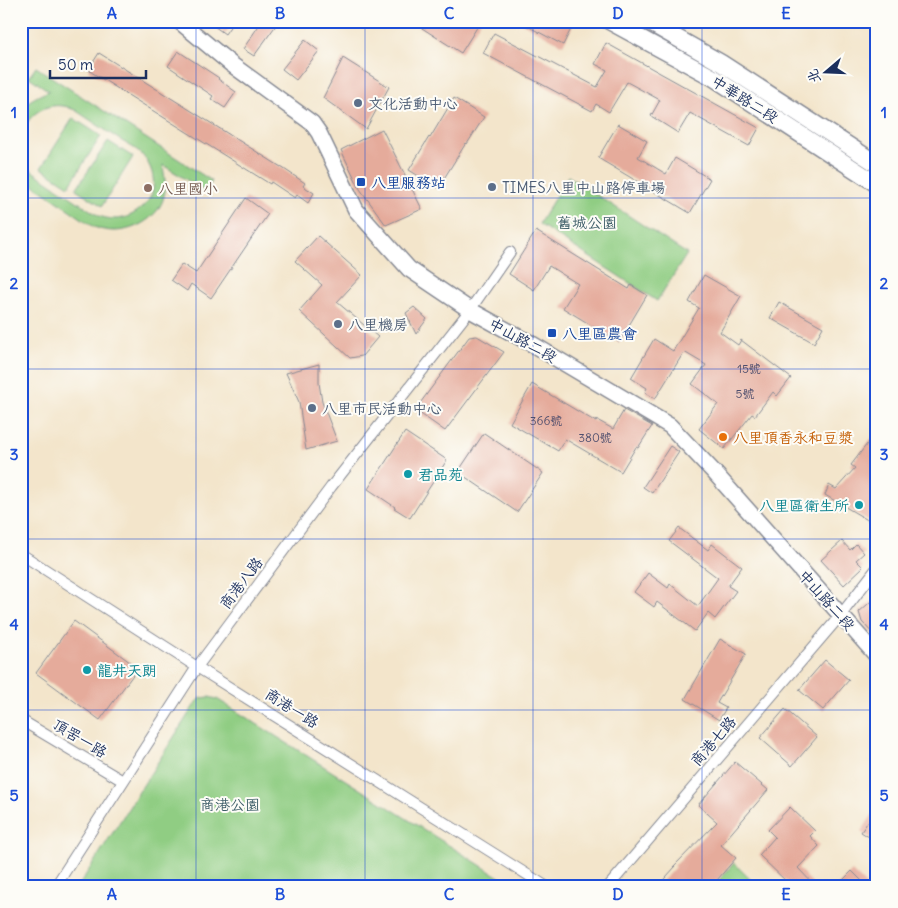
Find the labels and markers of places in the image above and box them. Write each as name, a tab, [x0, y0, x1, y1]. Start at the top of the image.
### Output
place label: 文化活動中心	[368, 94, 458, 113]
marker: 文化活動中心	[352, 97, 364, 109]
place label: 八里服務站	[371, 173, 446, 192]
marker: 八里服務站	[355, 176, 367, 188]
place label: TIMES八里中山路停車場	[502, 178, 666, 197]
place label: 八里國小	[158, 179, 218, 198]
marker: TIMES八里中山路停車場	[486, 181, 498, 193]
marker: 八里國小	[142, 182, 154, 194]
place label: 八里機房	[348, 315, 408, 334]
marker: 八里機房	[332, 318, 344, 330]
place label: 八里區農會	[562, 324, 637, 343]
marker: 八里區農會	[546, 327, 558, 339]
place label: 八里市民活動中心	[322, 399, 442, 418]
marker: 八里市民活動中心	[306, 402, 318, 414]
place label: 八里頂香永和豆漿	[733, 428, 853, 447]
marker: 八里頂香永和豆漿	[717, 431, 729, 443]
place label: 君品苑	[418, 465, 463, 484]
marker: 君品苑	[402, 468, 414, 480]
place label: 八里區衛生所	[759, 496, 849, 515]
marker: 八里區衛生所	[853, 499, 865, 511]
place label: 龍井天朗	[97, 661, 157, 680]
marker: 龍井天朗	[81, 664, 93, 676]

